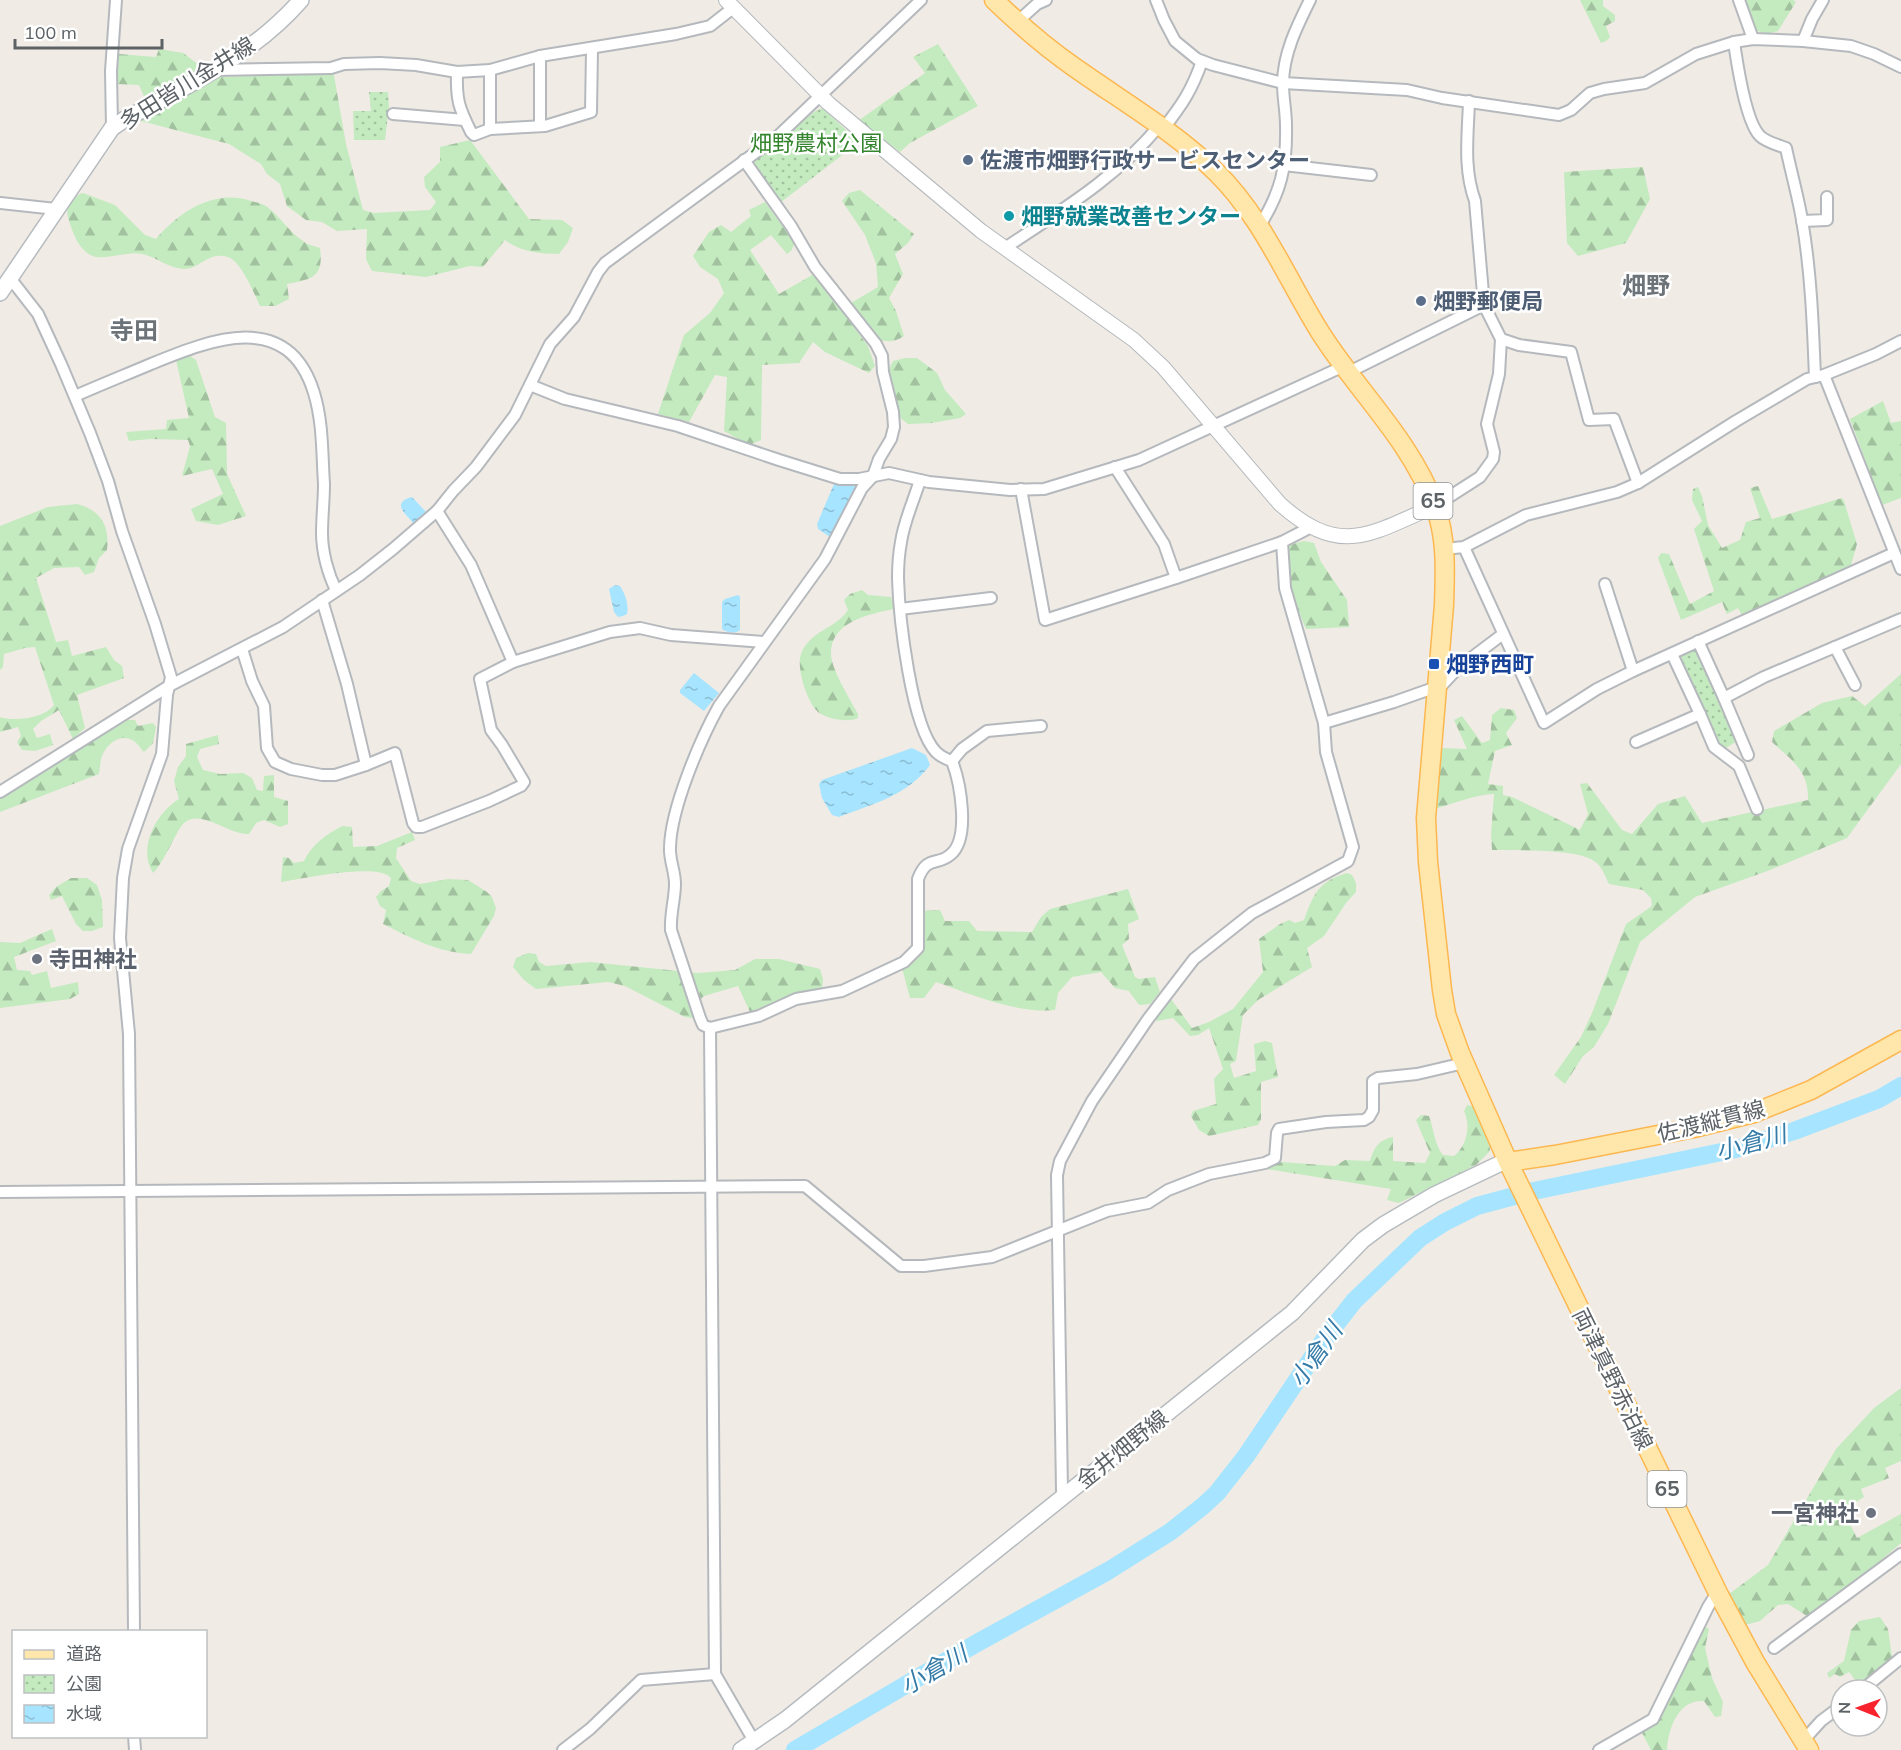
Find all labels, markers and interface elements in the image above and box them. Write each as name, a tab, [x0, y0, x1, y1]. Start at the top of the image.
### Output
scale bar	[15, 12, 162, 50]
text: 100 m	[24, 21, 77, 44]
street label: 多田皆川金井線	[114, 30, 260, 136]
park label: 畑野農村公園	[750, 129, 882, 157]
place label: 佐渡市畑野行政サービスセンター	[980, 146, 1310, 174]
marker: 佐渡市畑野行政サービスセンター	[961, 153, 975, 167]
place label: 畑野就業改善センター	[1021, 202, 1241, 230]
marker: 畑野就業改善センター	[1002, 209, 1016, 223]
district label: 畑野	[1622, 270, 1670, 300]
place label: 畑野郵便局	[1433, 287, 1543, 315]
marker: 畑野郵便局	[1414, 294, 1428, 308]
district label: 寺田	[110, 315, 158, 345]
road number: 65	[1414, 483, 1452, 519]
place label: 畑野西町	[1446, 650, 1534, 678]
marker: 畑野西町	[1427, 657, 1441, 671]
place label: 寺田神社	[49, 945, 137, 973]
marker: 寺田神社	[30, 952, 44, 966]
street label: 佐渡縦貫線	[1654, 1094, 1768, 1148]
water label: 小倉川	[1712, 1117, 1792, 1166]
street label: 両津真野赤泊線	[1567, 1304, 1659, 1454]
water label: 小倉川	[1282, 1314, 1350, 1393]
street label: 金井畑野線	[1070, 1404, 1174, 1494]
road number: 65	[1648, 1471, 1686, 1507]
place label: 一宮神社	[1771, 1499, 1859, 1527]
marker: 一宮神社	[1864, 1506, 1878, 1520]
legend	[12, 1630, 207, 1738]
water label: 小倉川	[895, 1637, 975, 1700]
text: 道路	[66, 1642, 102, 1665]
text: 公園	[66, 1672, 102, 1695]
north arrow	[1829, 1678, 1889, 1738]
text: 水域	[66, 1702, 102, 1725]
text: N	[1834, 1702, 1854, 1714]

